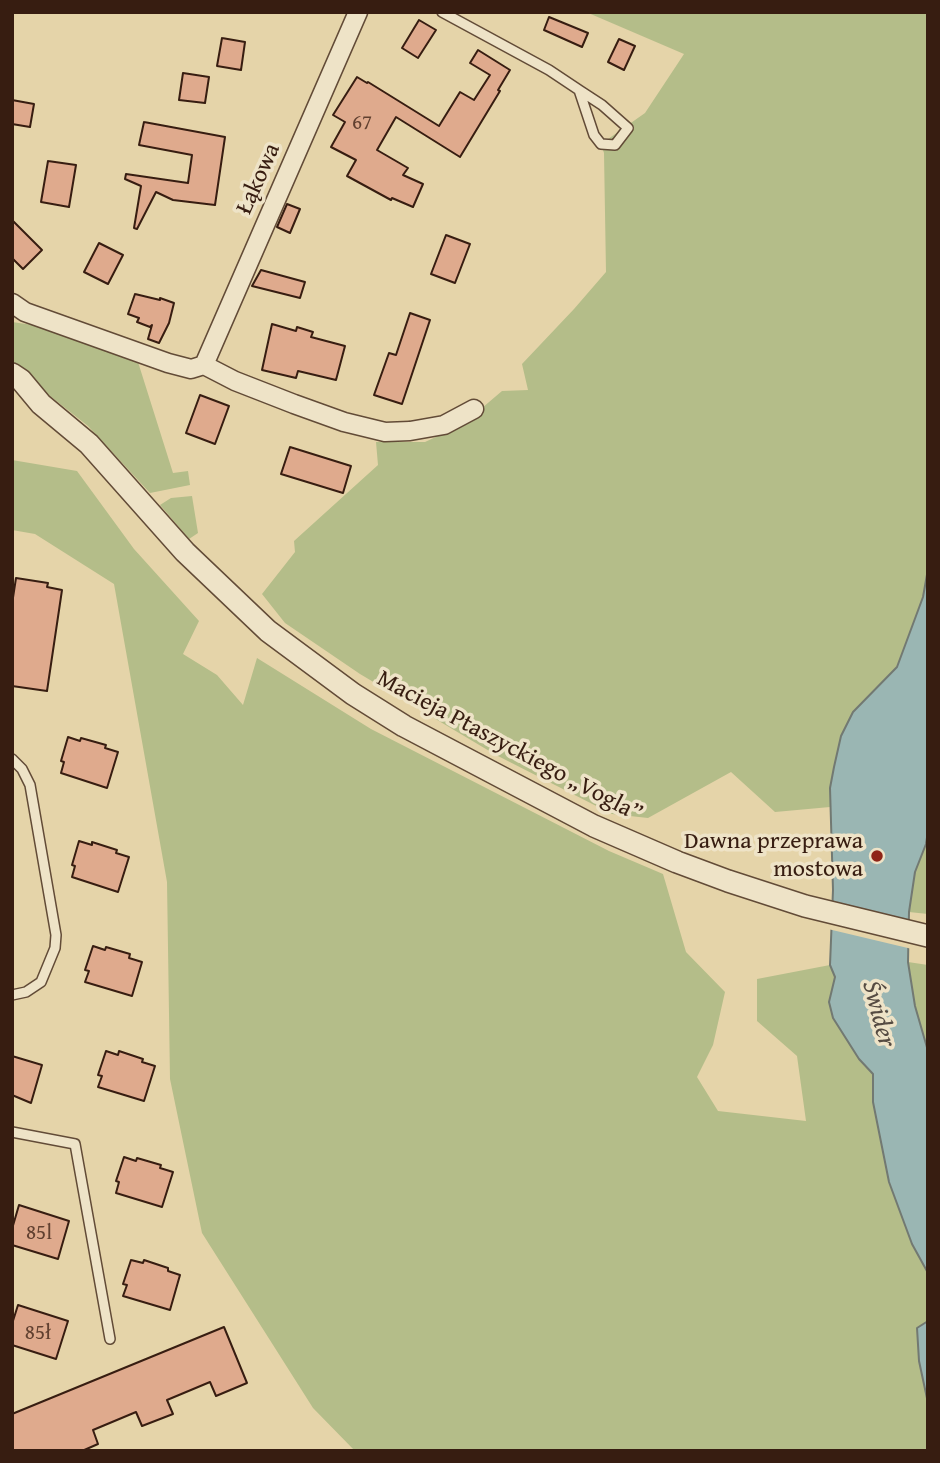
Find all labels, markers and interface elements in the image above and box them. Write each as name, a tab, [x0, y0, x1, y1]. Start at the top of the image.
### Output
house number: 67	[352, 111, 372, 137]
street label: Łąkowa	[231, 139, 287, 219]
street label: Macieja Ptaszyckiego „Vogla”	[372, 665, 646, 829]
place label: Dawna przeprawa mostowa	[684, 828, 863, 884]
marker: Dawna przeprawa mostowa	[869, 848, 885, 864]
water label: Świder	[854, 977, 902, 1051]
house number: 85l	[26, 1221, 52, 1247]
house number: 85ł	[25, 1321, 51, 1347]

